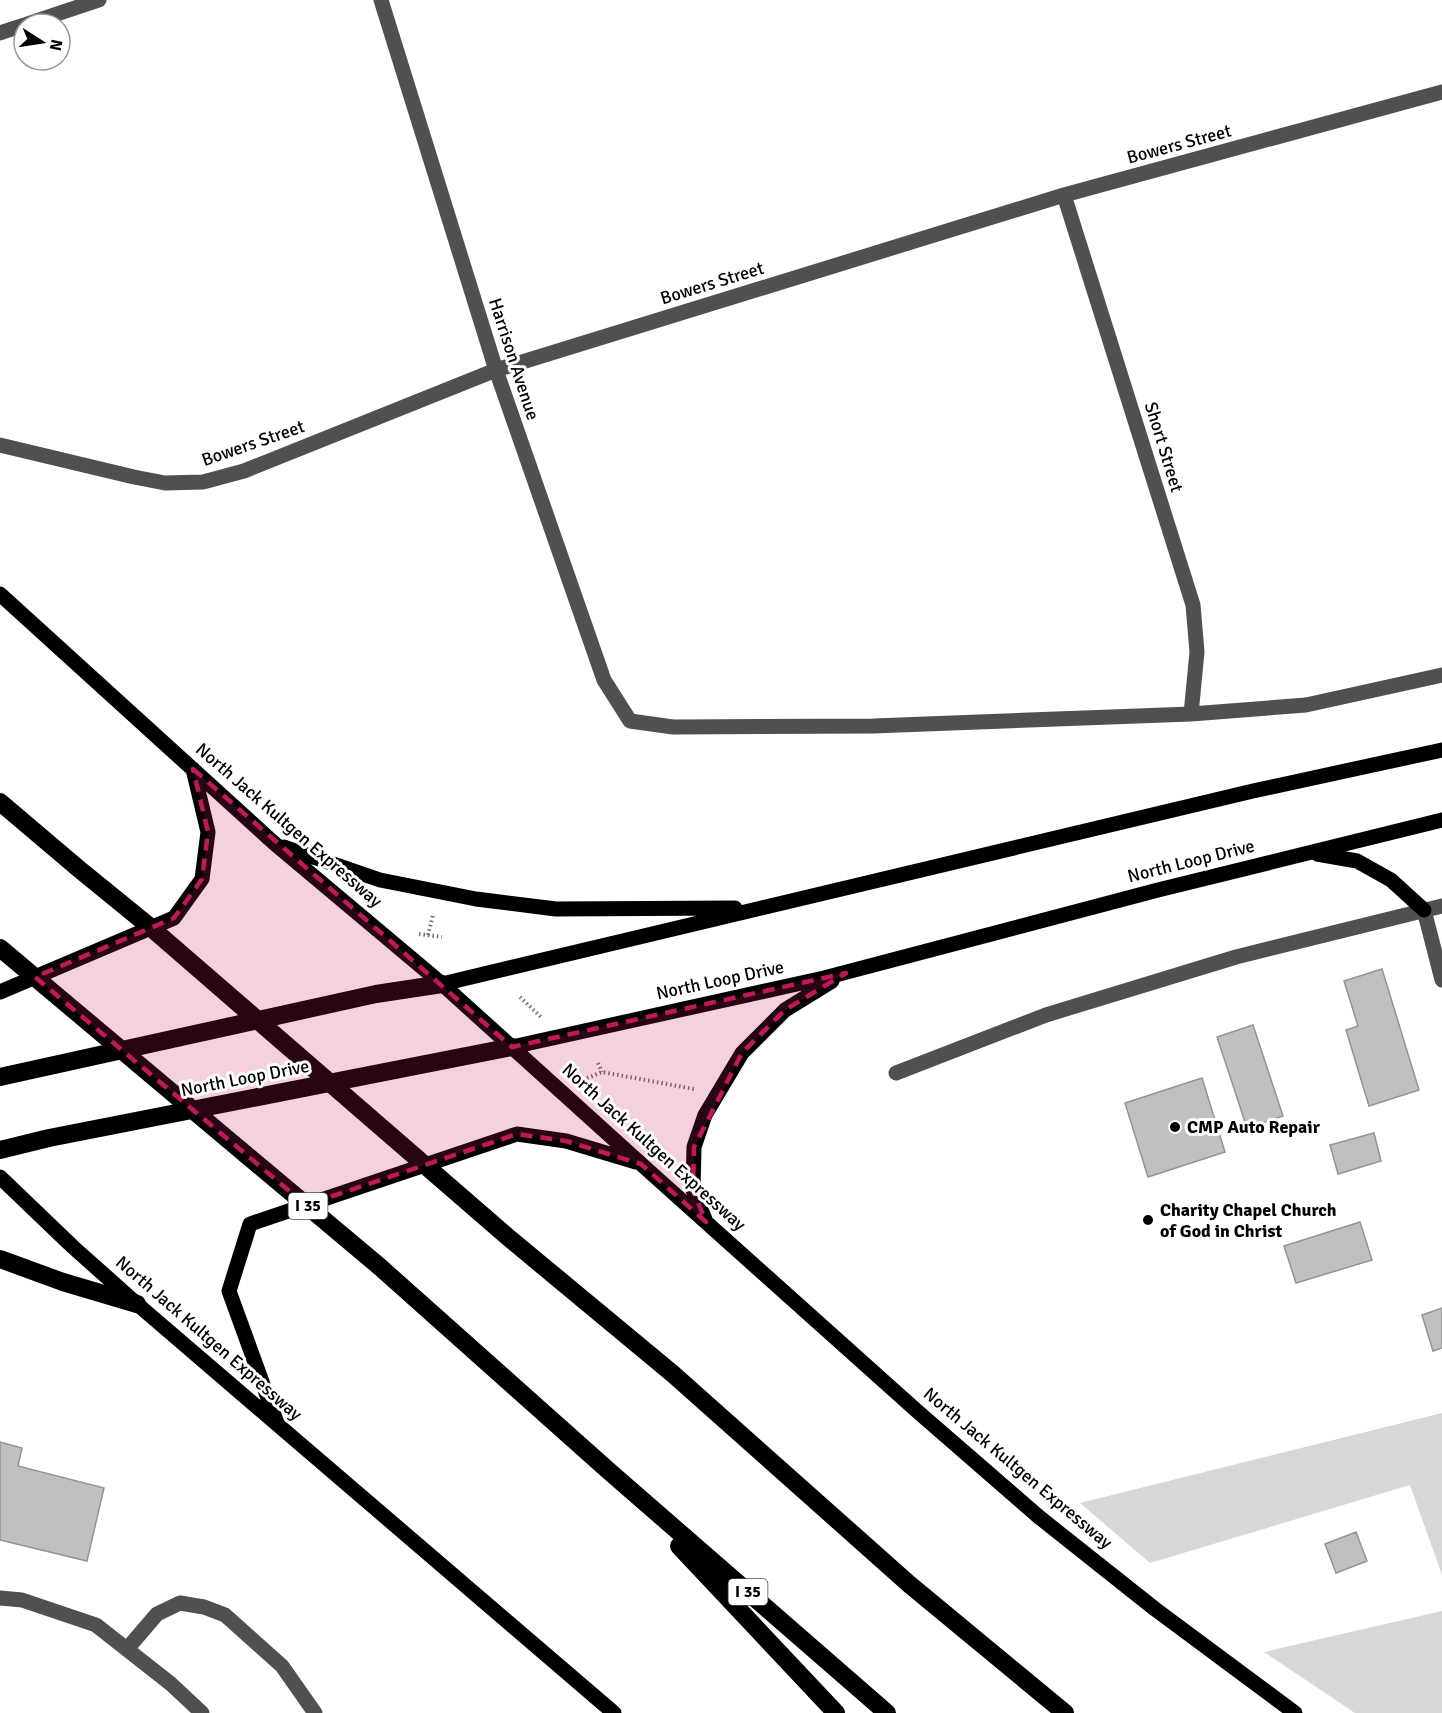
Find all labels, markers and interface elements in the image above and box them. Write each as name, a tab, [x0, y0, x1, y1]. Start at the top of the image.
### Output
north arrow	[12, 12, 72, 72]
text: N	[45, 37, 67, 52]
street label: Bowers Street	[1124, 119, 1234, 169]
street label: Bowers Street	[658, 257, 766, 309]
street label: Harrison Avenue	[484, 295, 544, 423]
street label: Short Street	[1140, 399, 1188, 495]
street label: Bowers Street	[199, 415, 307, 471]
street label: North Jack Kultgen Expressway	[191, 738, 387, 912]
street label: North Loop Drive	[1125, 835, 1257, 887]
street label: North Loop Drive	[654, 956, 786, 1004]
street label: North Loop Drive	[179, 1055, 311, 1101]
street label: North Jack Kultgen Expressway	[558, 1059, 751, 1236]
place label: CMP Auto Repair	[1187, 1116, 1321, 1138]
marker: CMP Auto Repair	[1168, 1120, 1182, 1134]
road number: I 35	[288, 1193, 328, 1219]
place label: Charity Chapel Church of God in Christ	[1160, 1199, 1337, 1242]
marker: Charity Chapel Church of God in Christ	[1141, 1213, 1155, 1227]
street label: North Jack Kultgen Expressway	[111, 1251, 307, 1425]
street label: North Jack Kultgen Expressway	[919, 1383, 1117, 1554]
road number: I 35	[728, 1579, 768, 1605]

